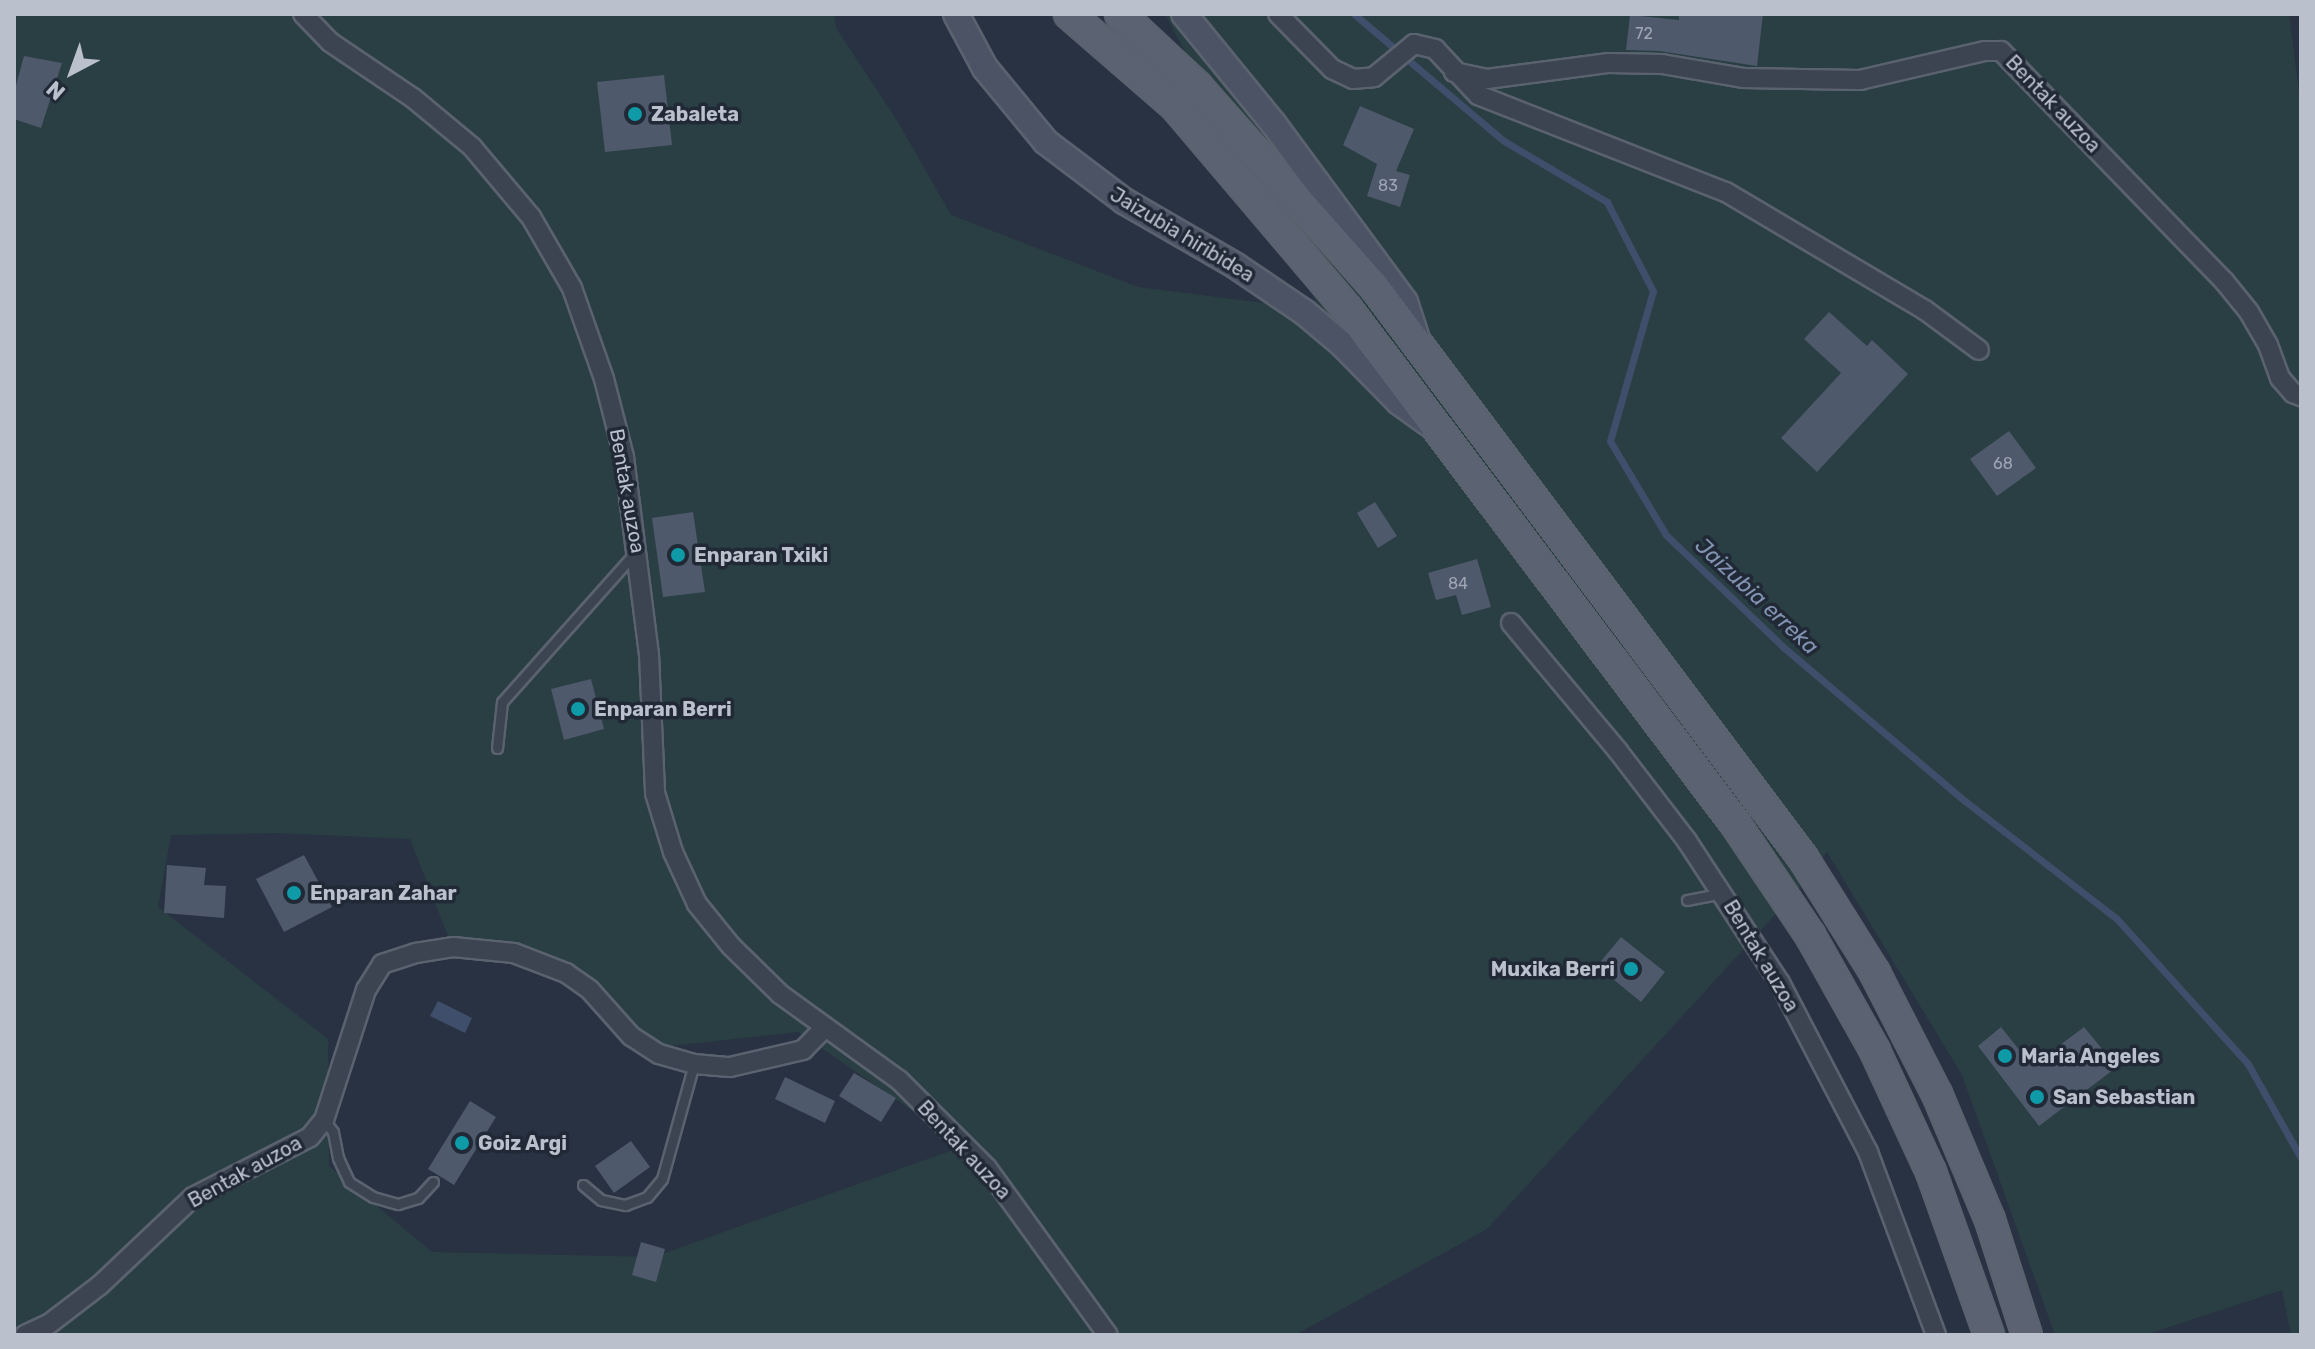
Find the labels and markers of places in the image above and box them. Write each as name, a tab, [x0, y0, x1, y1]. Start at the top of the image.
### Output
place label: Zabaleta	[651, 102, 739, 126]
marker: Zabaleta	[626, 105, 644, 123]
place label: Enparan Txiki	[694, 543, 829, 567]
marker: Enparan Txiki	[669, 546, 687, 564]
place label: Enparan Berri	[594, 697, 732, 721]
marker: Enparan Berri	[569, 700, 587, 718]
place label: Enparan Zahar	[310, 881, 457, 905]
marker: Enparan Zahar	[285, 884, 303, 902]
place label: Muxika Berri	[1491, 957, 1615, 981]
marker: Muxika Berri	[1622, 960, 1640, 978]
place label: Maria Angeles	[2021, 1044, 2161, 1068]
marker: Maria Angeles	[1996, 1047, 2014, 1065]
place label: San Sebastian	[2053, 1085, 2195, 1109]
marker: San Sebastian	[2028, 1088, 2046, 1106]
place label: Goiz Argi	[478, 1131, 567, 1155]
marker: Goiz Argi	[453, 1134, 471, 1152]

